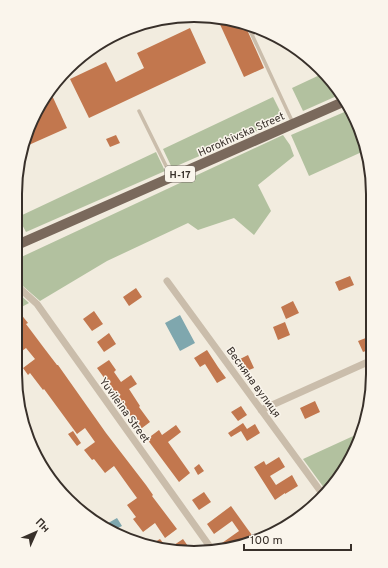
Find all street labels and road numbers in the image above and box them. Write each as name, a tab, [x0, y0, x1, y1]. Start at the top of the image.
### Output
street label: Horokhivska Street	[196, 109, 287, 160]
road number: Н-17	[165, 166, 195, 182]
street label: Весняна вулиця	[223, 344, 284, 421]
street label: Yuvileina Street	[96, 375, 153, 446]

